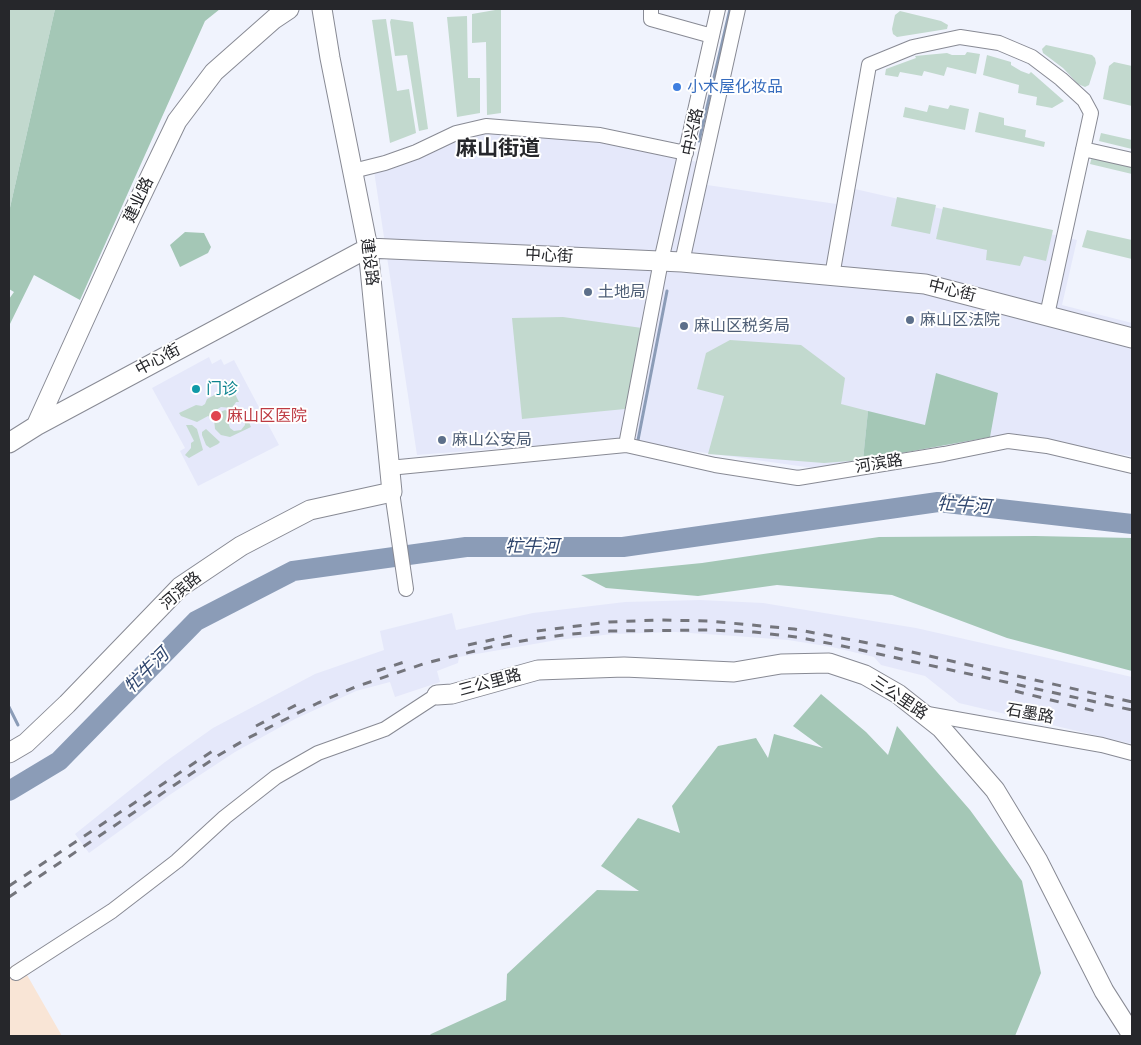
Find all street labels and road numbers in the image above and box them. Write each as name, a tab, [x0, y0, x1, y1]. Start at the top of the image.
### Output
street label: 中兴路	[679, 107, 707, 157]
street label: 建业路	[120, 174, 158, 226]
street label: 建设路	[357, 237, 381, 287]
street label: 中心街	[525, 245, 573, 267]
street label: 中心街	[926, 276, 978, 306]
street label: 中心街	[132, 340, 184, 380]
street label: 河滨路	[854, 451, 904, 477]
street label: 河滨路	[157, 568, 205, 614]
street label: 三公里路	[457, 665, 523, 701]
street label: 三公里路	[867, 672, 931, 724]
street label: 石墨路	[1005, 700, 1055, 728]

